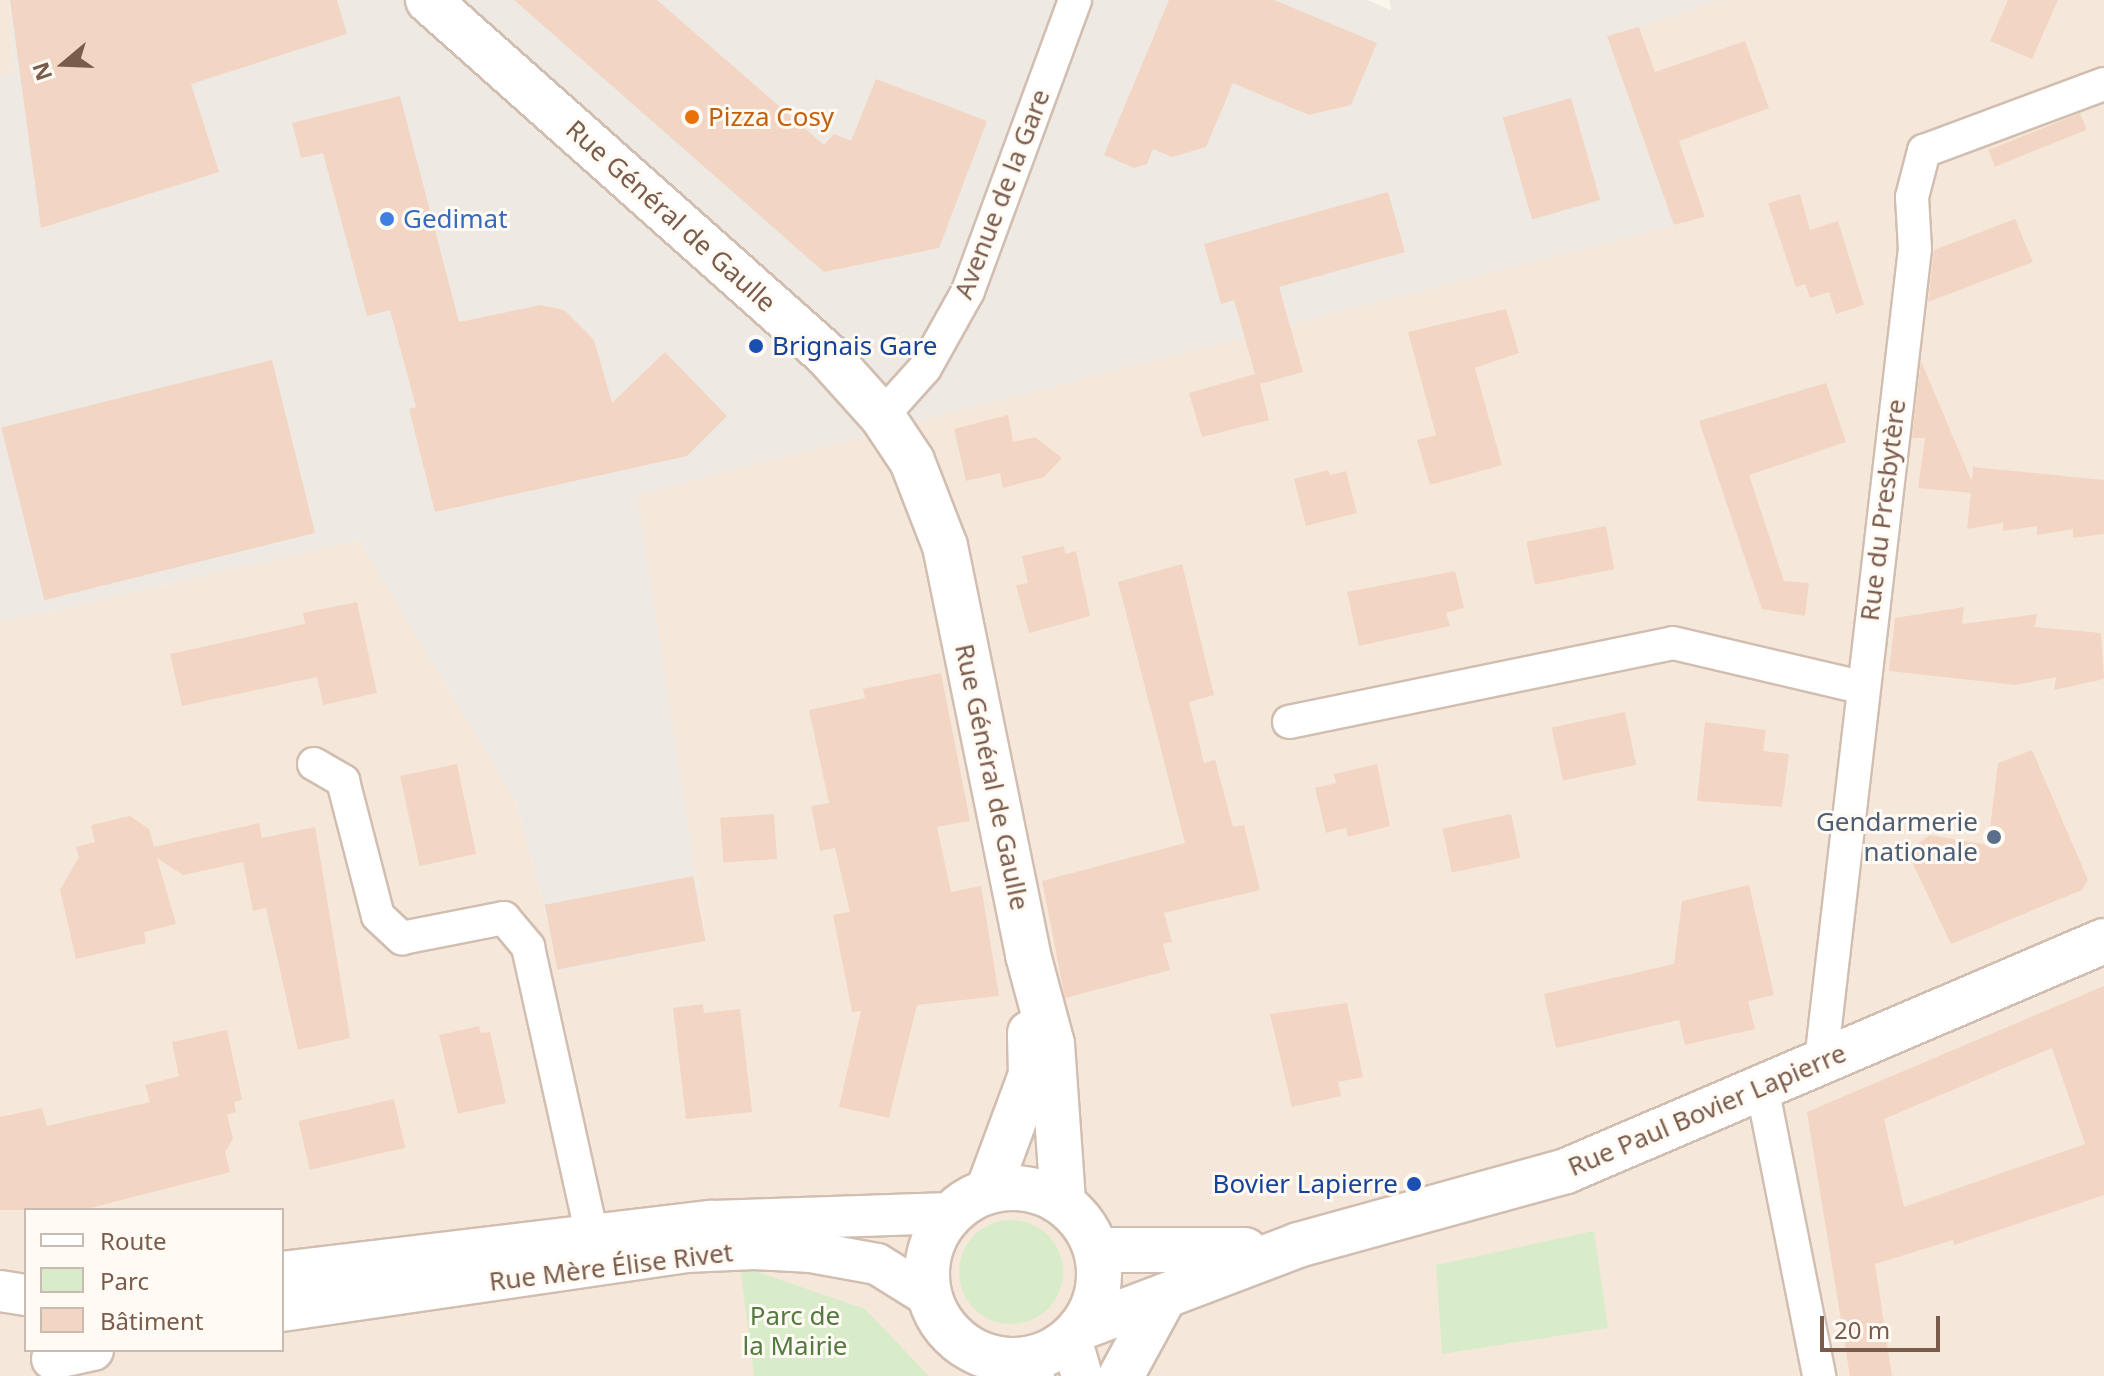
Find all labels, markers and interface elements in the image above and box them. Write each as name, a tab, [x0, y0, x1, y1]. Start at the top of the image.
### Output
north arrow	[24, 24, 104, 104]
text: N	[24, 58, 58, 85]
street label: Avenue de la Gare	[948, 85, 1056, 303]
place label: Pizza Cosy	[708, 101, 834, 133]
marker: Pizza Cosy	[683, 108, 701, 126]
street label: Rue Général de Gaulle	[560, 114, 782, 318]
place label: Gedimat	[403, 203, 508, 235]
marker: Gedimat	[378, 210, 396, 228]
place label: Brignais Gare	[772, 330, 937, 362]
marker: Brignais Gare	[747, 337, 765, 355]
street label: Rue du Presbytère	[1854, 397, 1912, 623]
street label: Rue Général de Gaulle	[949, 641, 1035, 913]
place label: Gendarmerie nationale	[1816, 806, 1978, 868]
marker: Gendarmerie nationale	[1985, 828, 2003, 846]
street label: Rue Paul Bovier Lapierre	[1563, 1037, 1851, 1183]
place label: Bovier Lapierre	[1213, 1168, 1398, 1200]
marker: Bovier Lapierre	[1405, 1175, 1423, 1193]
legend	[24, 1208, 284, 1352]
text: Route	[100, 1224, 166, 1257]
street label: Rue Mère Élise Rivet	[487, 1237, 735, 1297]
text: Parc	[100, 1264, 149, 1297]
park label: Parc de la Mairie	[742, 1300, 848, 1362]
scale bar	[1824, 1300, 1944, 1350]
text: Bâtiment	[100, 1304, 203, 1337]
text: 20 m	[1834, 1313, 1890, 1346]

